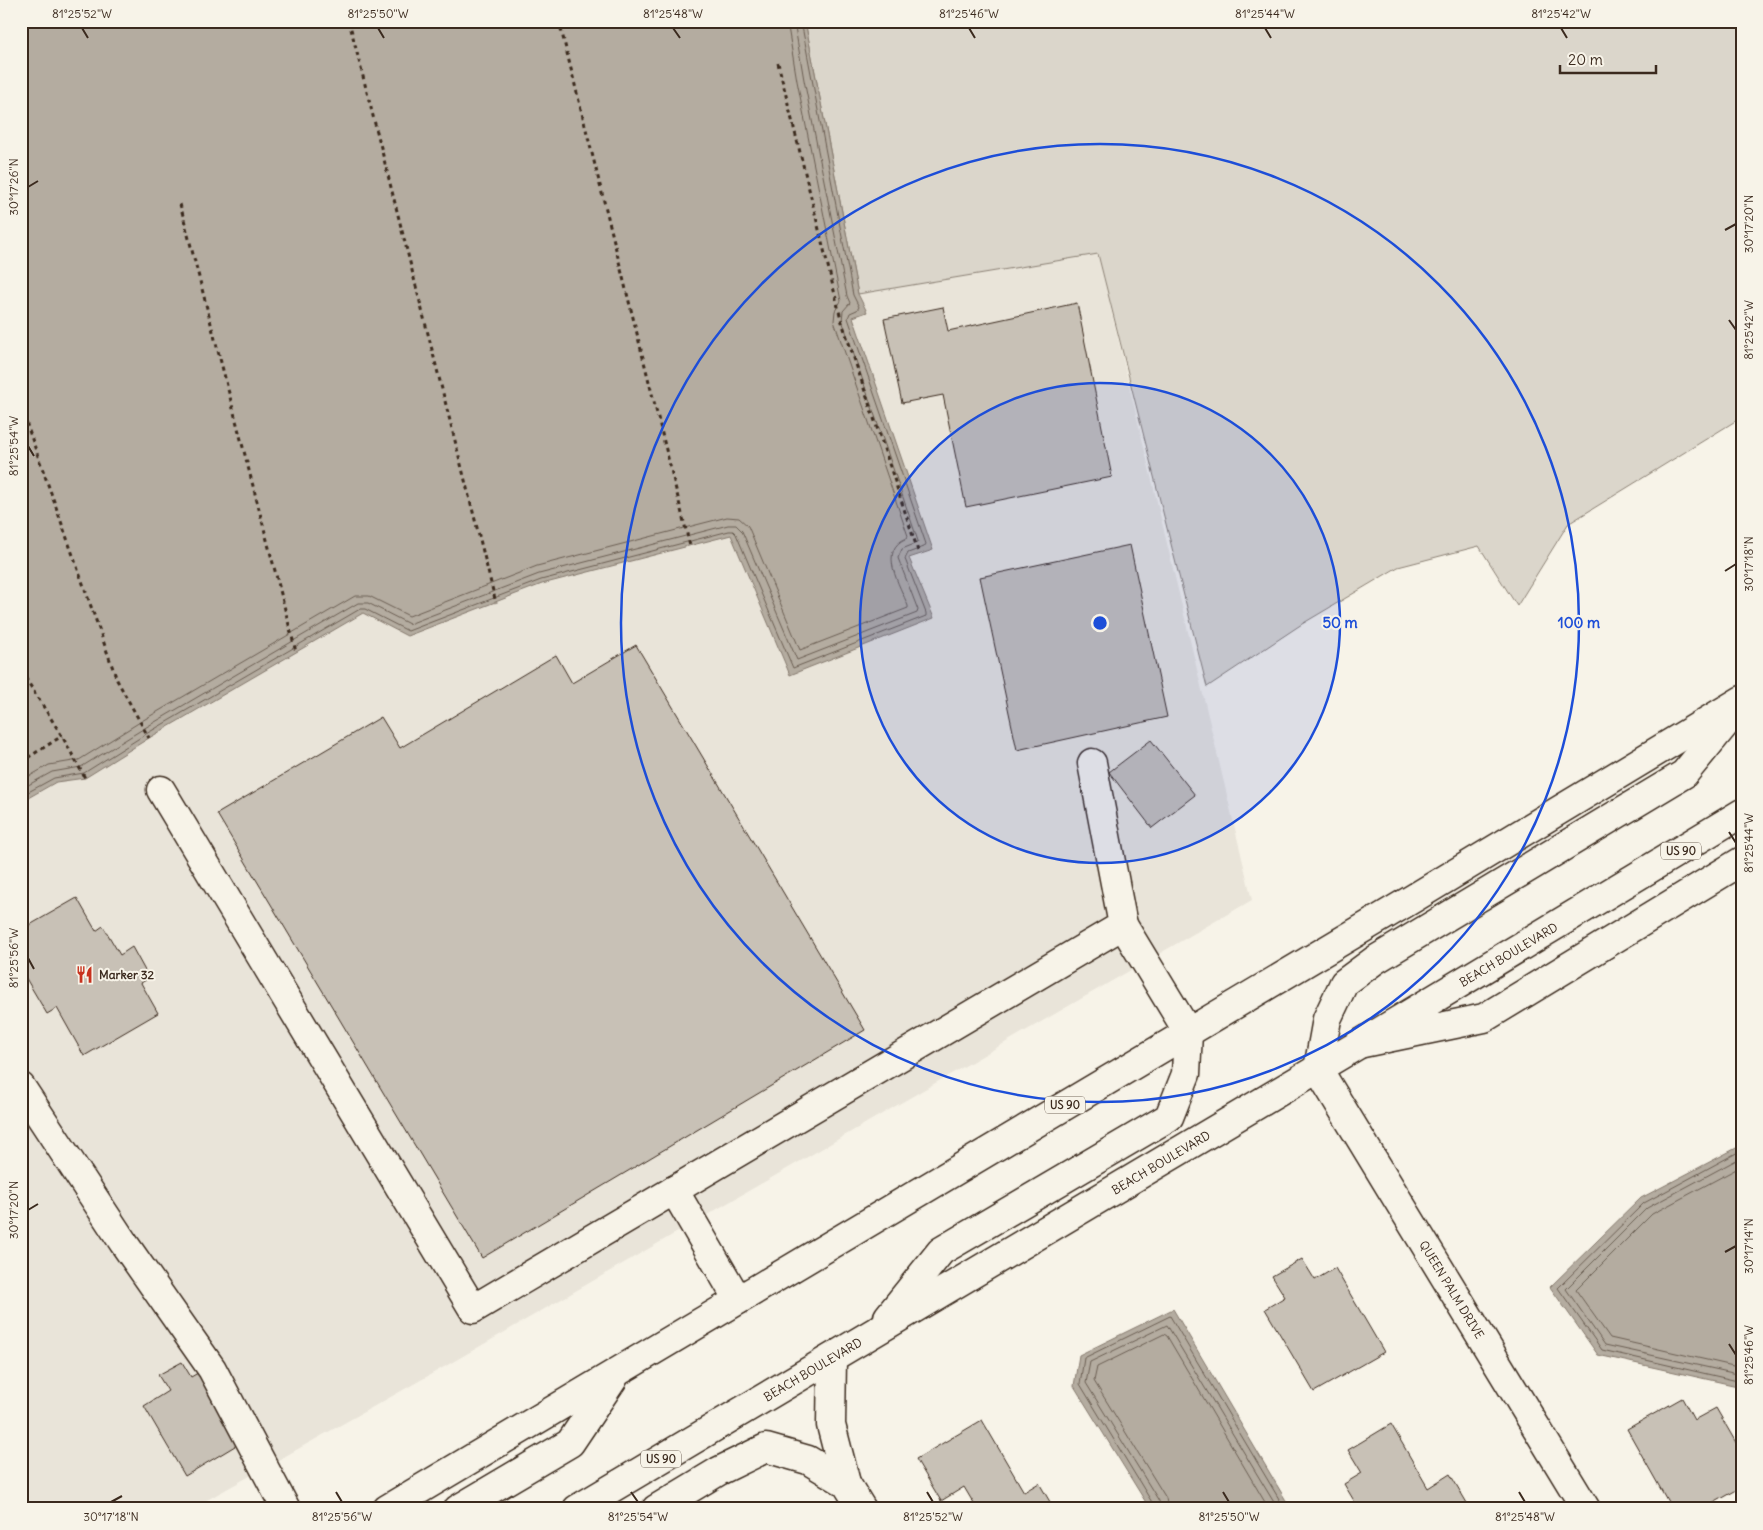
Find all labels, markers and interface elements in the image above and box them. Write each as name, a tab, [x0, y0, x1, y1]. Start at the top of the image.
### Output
text: 81°25'52"W	[52, 6, 112, 21]
text: 81°25'50"W	[347, 6, 409, 21]
text: 81°25'48"W	[643, 6, 703, 21]
text: 81°25'46"W	[939, 6, 999, 21]
text: 81°25'44"W	[1235, 6, 1295, 21]
text: 81°25'42"W	[1531, 6, 1591, 21]
scale bar	[1560, 42, 1657, 74]
text: 20 m	[1568, 50, 1603, 69]
text: 30°17'26"N	[6, 158, 21, 216]
text: 30°17'20"N	[1741, 195, 1756, 253]
text: 81°25'42"W	[1741, 300, 1756, 360]
text: 81°25'54"W	[6, 416, 21, 476]
text: 30°17'18"N	[1741, 536, 1756, 592]
text: 50 m	[1322, 613, 1358, 632]
text: 100 m	[1558, 613, 1600, 632]
centre of rings	[1091, 614, 1109, 632]
text: 81°25'44"W	[1741, 813, 1756, 873]
road number: US 90	[1661, 842, 1701, 859]
street label: BEACH BOULEVARD	[1456, 919, 1560, 989]
text: 81°25'56"W	[6, 928, 21, 988]
restaurant icon: Marker 32	[75, 964, 95, 984]
place label: Marker 32	[99, 967, 154, 982]
road number: US 90	[1045, 1096, 1085, 1114]
street label: BEACH BOULEVARD	[1109, 1127, 1213, 1197]
text: 30°17'20"N	[6, 1181, 21, 1239]
text: 30°17'14"N	[1741, 1218, 1756, 1274]
street label: QUEEN PALM DRIVE	[1417, 1238, 1488, 1341]
text: 81°25'46"W	[1741, 1325, 1756, 1385]
street label: BEACH BOULEVARD	[761, 1334, 864, 1404]
road number: US 90	[641, 1450, 681, 1468]
text: 30°17'18"N	[83, 1509, 139, 1524]
text: 81°25'56"W	[312, 1509, 372, 1524]
text: 81°25'54"W	[608, 1509, 668, 1524]
text: 81°25'52"W	[903, 1509, 963, 1524]
text: 81°25'50"W	[1198, 1509, 1260, 1524]
text: 81°25'48"W	[1495, 1509, 1555, 1524]

